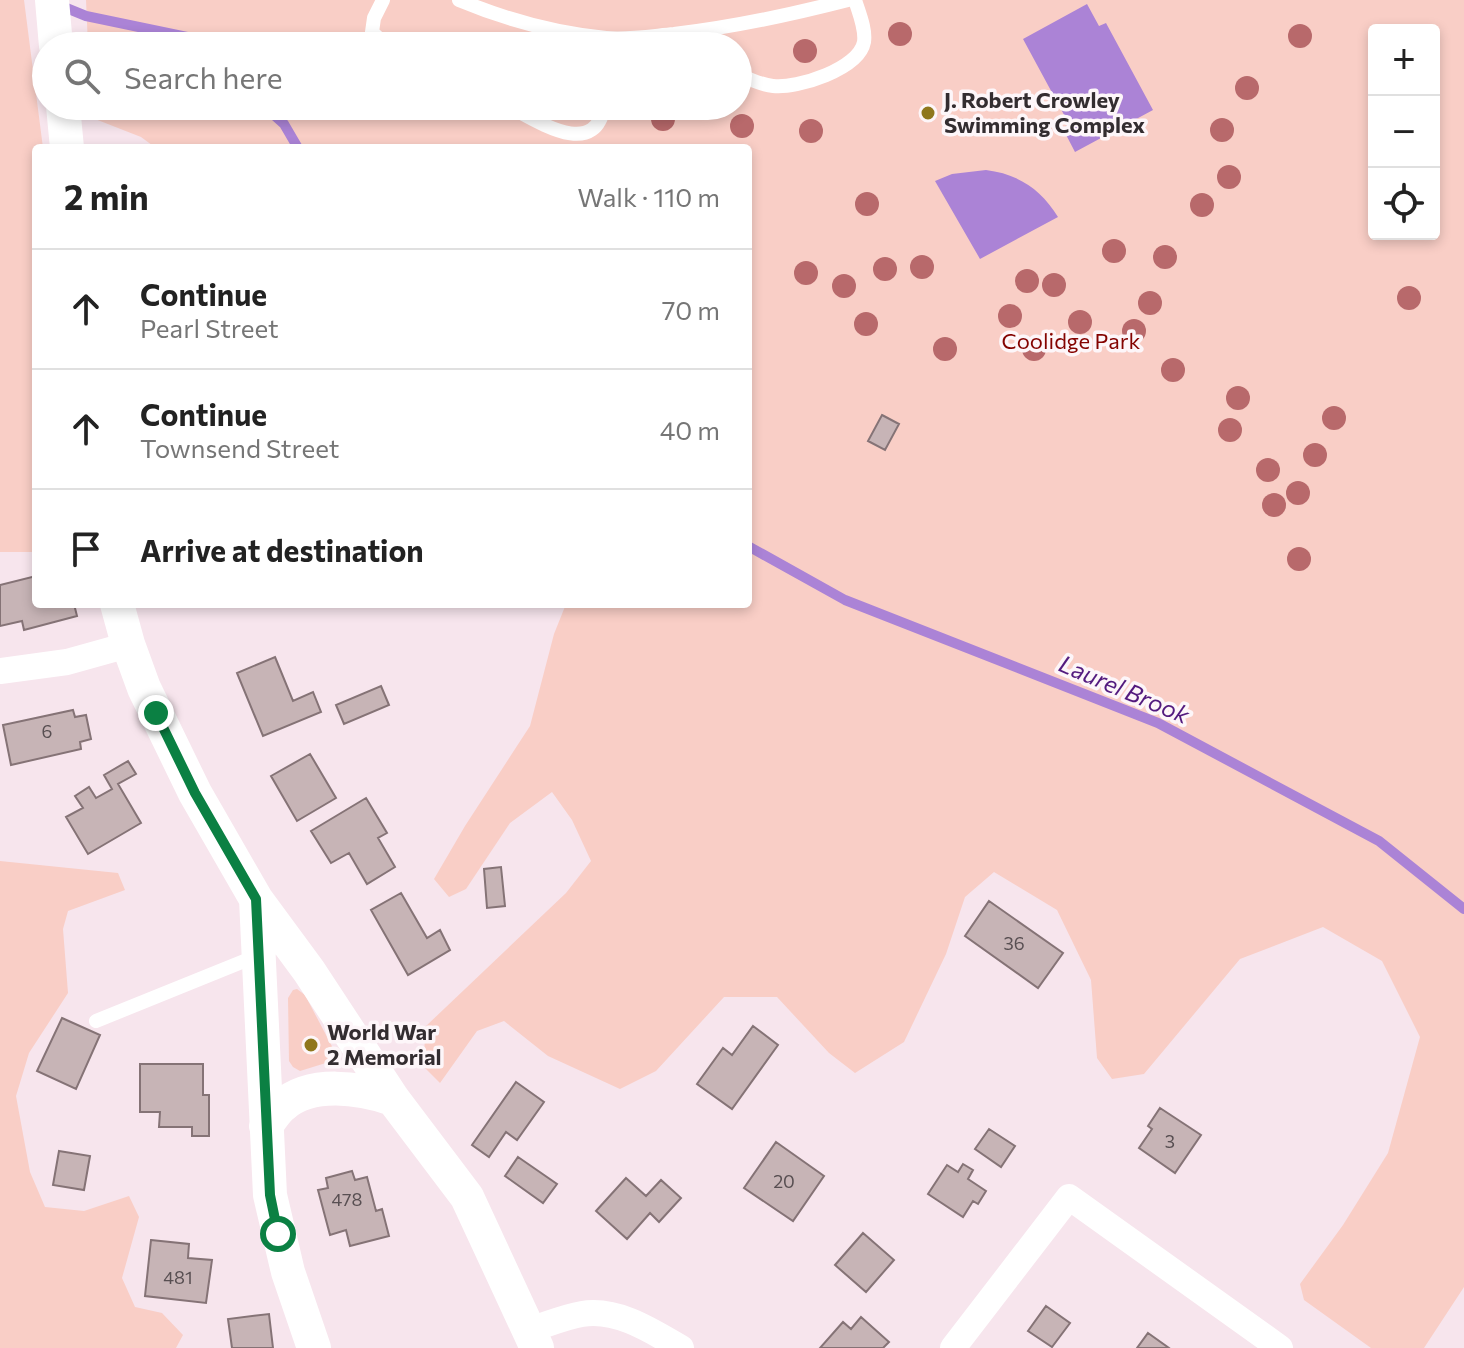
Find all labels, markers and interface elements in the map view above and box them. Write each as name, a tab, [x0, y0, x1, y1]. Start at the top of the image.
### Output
map controls	[1368, 24, 1440, 240]
button: +	[1368, 24, 1440, 96]
search box	[32, 32, 752, 120]
icon: search	[60, 54, 104, 98]
text: Search here	[124, 58, 283, 95]
place label: J. Robert Crowley Swimming Complex	[944, 86, 1146, 138]
button: −	[1368, 96, 1440, 168]
marker: J. Robert Crowley Swimming Complex	[919, 104, 937, 122]
button: locate	[1368, 168, 1440, 240]
text: 2 min	[64, 175, 149, 217]
text: Walk · 110 m	[578, 181, 720, 212]
text: Continue	[140, 275, 267, 312]
icon: ahead	[64, 287, 108, 331]
text: 70 m	[662, 294, 720, 325]
text: Pearl Street	[140, 312, 279, 343]
park label: Coolidge Park	[1002, 327, 1140, 354]
text: Continue	[140, 395, 267, 432]
icon: ahead	[64, 407, 108, 451]
text: 40 m	[660, 414, 720, 445]
text: Townsend Street	[140, 432, 339, 463]
icon: arrive	[64, 527, 108, 571]
text: Arrive at destination	[140, 531, 424, 568]
water label: Laurel Brook	[1055, 648, 1195, 729]
route end	[138, 695, 174, 731]
house number: 6	[42, 720, 52, 742]
house number: 36	[1003, 932, 1025, 954]
place label: World War 2 Memorial	[327, 1018, 442, 1070]
marker: World War 2 Memorial	[302, 1036, 320, 1054]
house number: 3	[1165, 1130, 1175, 1152]
house number: 20	[773, 1170, 795, 1192]
house number: 478	[332, 1188, 362, 1210]
route start	[260, 1216, 296, 1252]
house number: 481	[163, 1266, 193, 1288]

